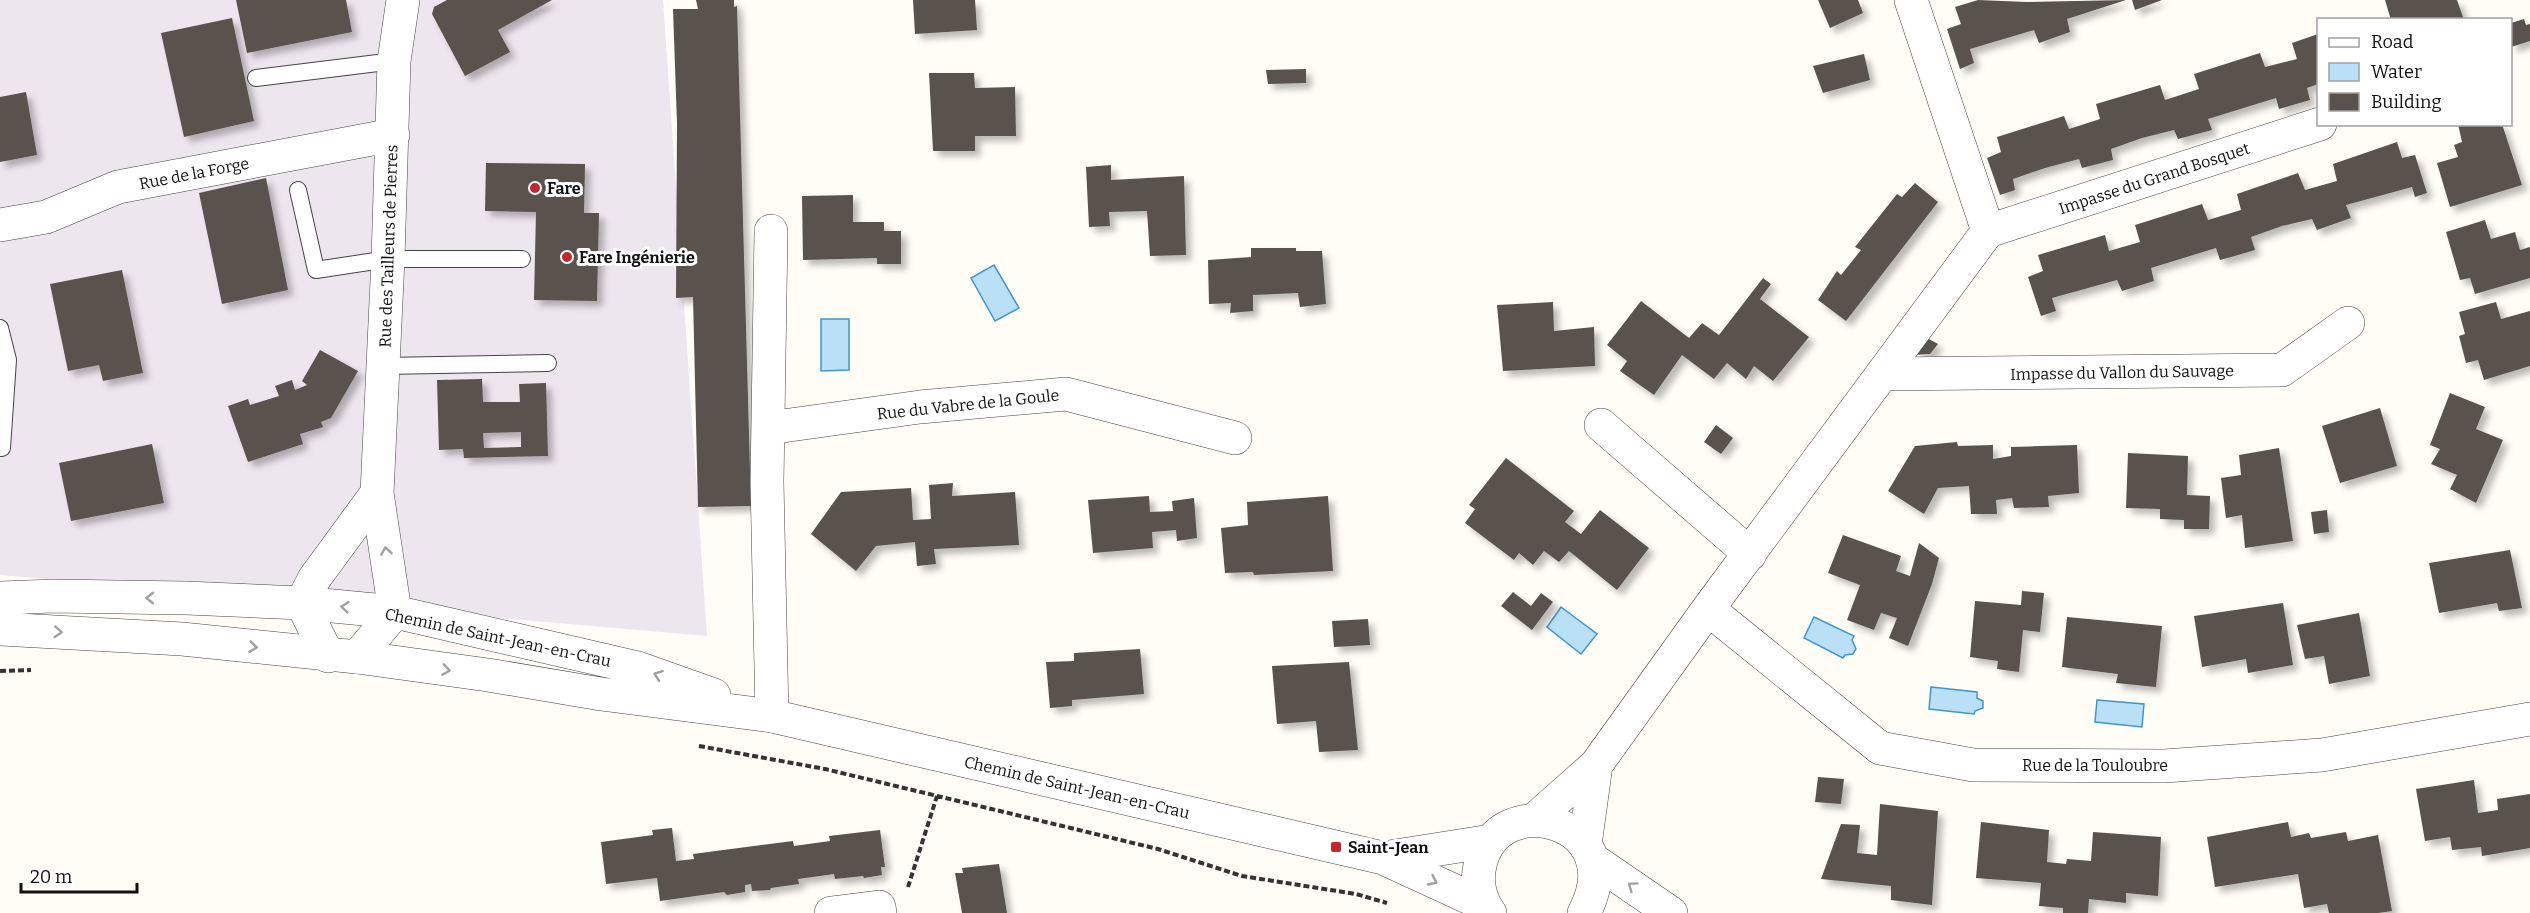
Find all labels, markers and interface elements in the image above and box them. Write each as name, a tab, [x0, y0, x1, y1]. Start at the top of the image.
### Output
legend	[2317, 18, 2512, 126]
text: Road	[2371, 31, 2414, 53]
text: Water	[2371, 61, 2422, 83]
text: Building	[2371, 91, 2442, 113]
street label: Impasse du Grand Bosquet	[2056, 139, 2252, 218]
street label: Rue des Tailleurs de Pierres	[375, 144, 402, 348]
street label: Rue de la Forge	[138, 154, 251, 193]
place label: Fare	[547, 179, 581, 198]
marker: Fare	[528, 181, 542, 195]
place label: Fare Ingénierie	[579, 248, 695, 267]
marker: Fare Ingénierie	[560, 250, 574, 264]
street label: Impasse du Vallon du Sauvage	[2010, 361, 2234, 384]
street label: Rue du Vabre de la Goule	[876, 385, 1060, 424]
one-way arrow	[380, 546, 393, 556]
one-way arrow	[145, 592, 154, 604]
one-way arrow	[340, 601, 349, 614]
street label: Chemin de Saint-Jean-en-Crau	[383, 604, 613, 671]
one-way arrow	[54, 626, 63, 639]
one-way arrow	[248, 640, 257, 653]
one-way arrow	[442, 664, 451, 676]
one-way arrow	[653, 670, 664, 682]
street label: Chemin de Saint-Jean-en-Crau	[962, 752, 1191, 823]
street label: Rue de la Touloubre	[2022, 756, 2168, 775]
place label: Saint-Jean	[1348, 838, 1429, 857]
marker: Saint-Jean	[1329, 840, 1343, 854]
scale bar	[21, 856, 136, 894]
text: 20 m	[30, 866, 72, 888]
one-way arrow	[1426, 873, 1437, 885]
one-way arrow	[1627, 882, 1638, 893]

